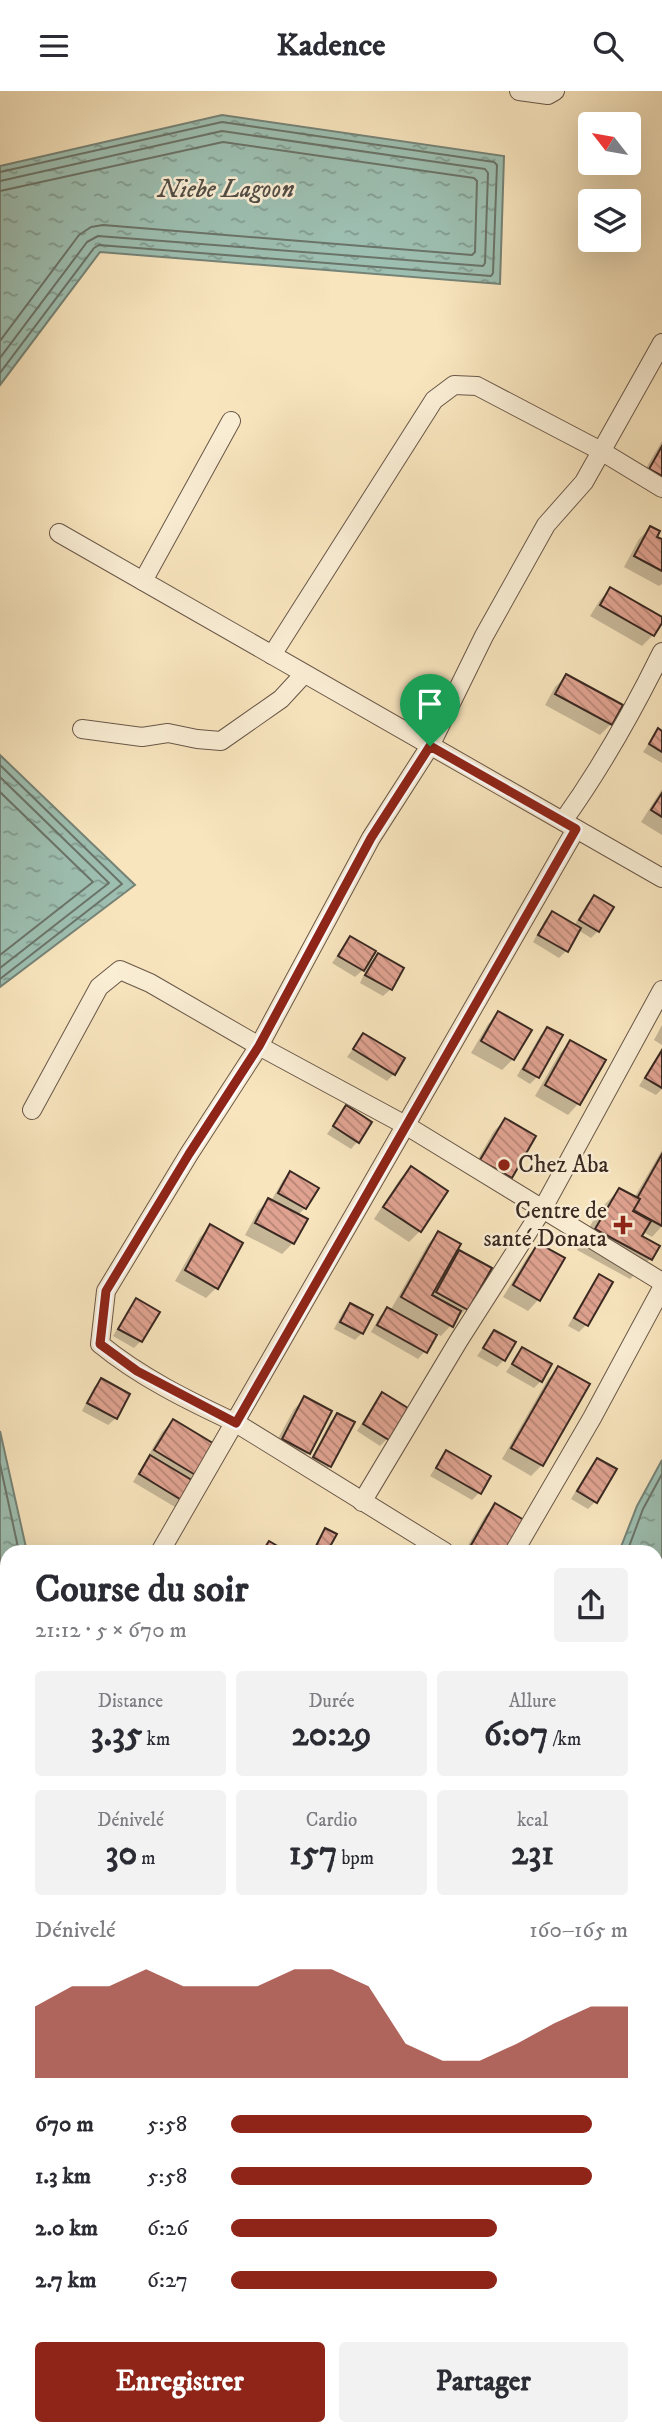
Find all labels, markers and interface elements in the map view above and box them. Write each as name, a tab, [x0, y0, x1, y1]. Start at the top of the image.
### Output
text: Kadence	[277, 26, 385, 66]
icon: menu	[35, 27, 73, 65]
icon: search	[589, 27, 627, 65]
north arrow	[578, 112, 640, 175]
map controls	[578, 112, 641, 252]
water label: Niebe Lagoon	[156, 173, 294, 206]
button: layers	[578, 189, 641, 252]
pin	[400, 674, 460, 746]
icon: arrive	[411, 685, 449, 723]
place label: Chez Aba	[518, 1150, 609, 1180]
marker: Chez Aba	[496, 1157, 512, 1173]
place label: Centre de santé Donata	[483, 1196, 608, 1254]
marker: Centre de santé Donata	[613, 1215, 633, 1235]
text: Course du soir	[35, 1566, 248, 1614]
button: share	[554, 1568, 628, 1642]
text: 21:12 · 5 × 670 m	[35, 1616, 187, 1645]
text: Distance	[98, 1690, 163, 1713]
text: Durée	[308, 1690, 355, 1713]
text: Allure	[509, 1690, 556, 1713]
text: 3.35	[91, 1713, 143, 1757]
text: 20:29	[292, 1713, 371, 1757]
text: 6:07	[484, 1713, 548, 1757]
text: km	[143, 1728, 170, 1751]
text: /km	[548, 1728, 581, 1751]
text: Dénivelé	[97, 1809, 164, 1832]
text: Cardio	[306, 1809, 357, 1832]
text: kcal	[517, 1809, 548, 1832]
text: 30	[105, 1832, 137, 1876]
text: 157	[289, 1832, 337, 1876]
text: 231	[511, 1832, 554, 1876]
text: m	[137, 1847, 156, 1870]
text: bpm	[337, 1847, 374, 1870]
text: Dénivelé	[35, 1916, 116, 1945]
text: 160–165 m	[529, 1916, 628, 1945]
text: 670 m	[35, 2110, 94, 2139]
text: 5:58	[147, 2110, 187, 2139]
text: 1.3 km	[35, 2162, 91, 2191]
text: 5:58	[147, 2162, 187, 2191]
text: 2.0 km	[35, 2214, 98, 2243]
text: 6:26	[147, 2214, 188, 2243]
text: 2.7 km	[35, 2266, 96, 2295]
text: 6:27	[147, 2266, 188, 2295]
button: Enregistrer	[35, 2342, 325, 2422]
button: Partager	[339, 2342, 628, 2422]

